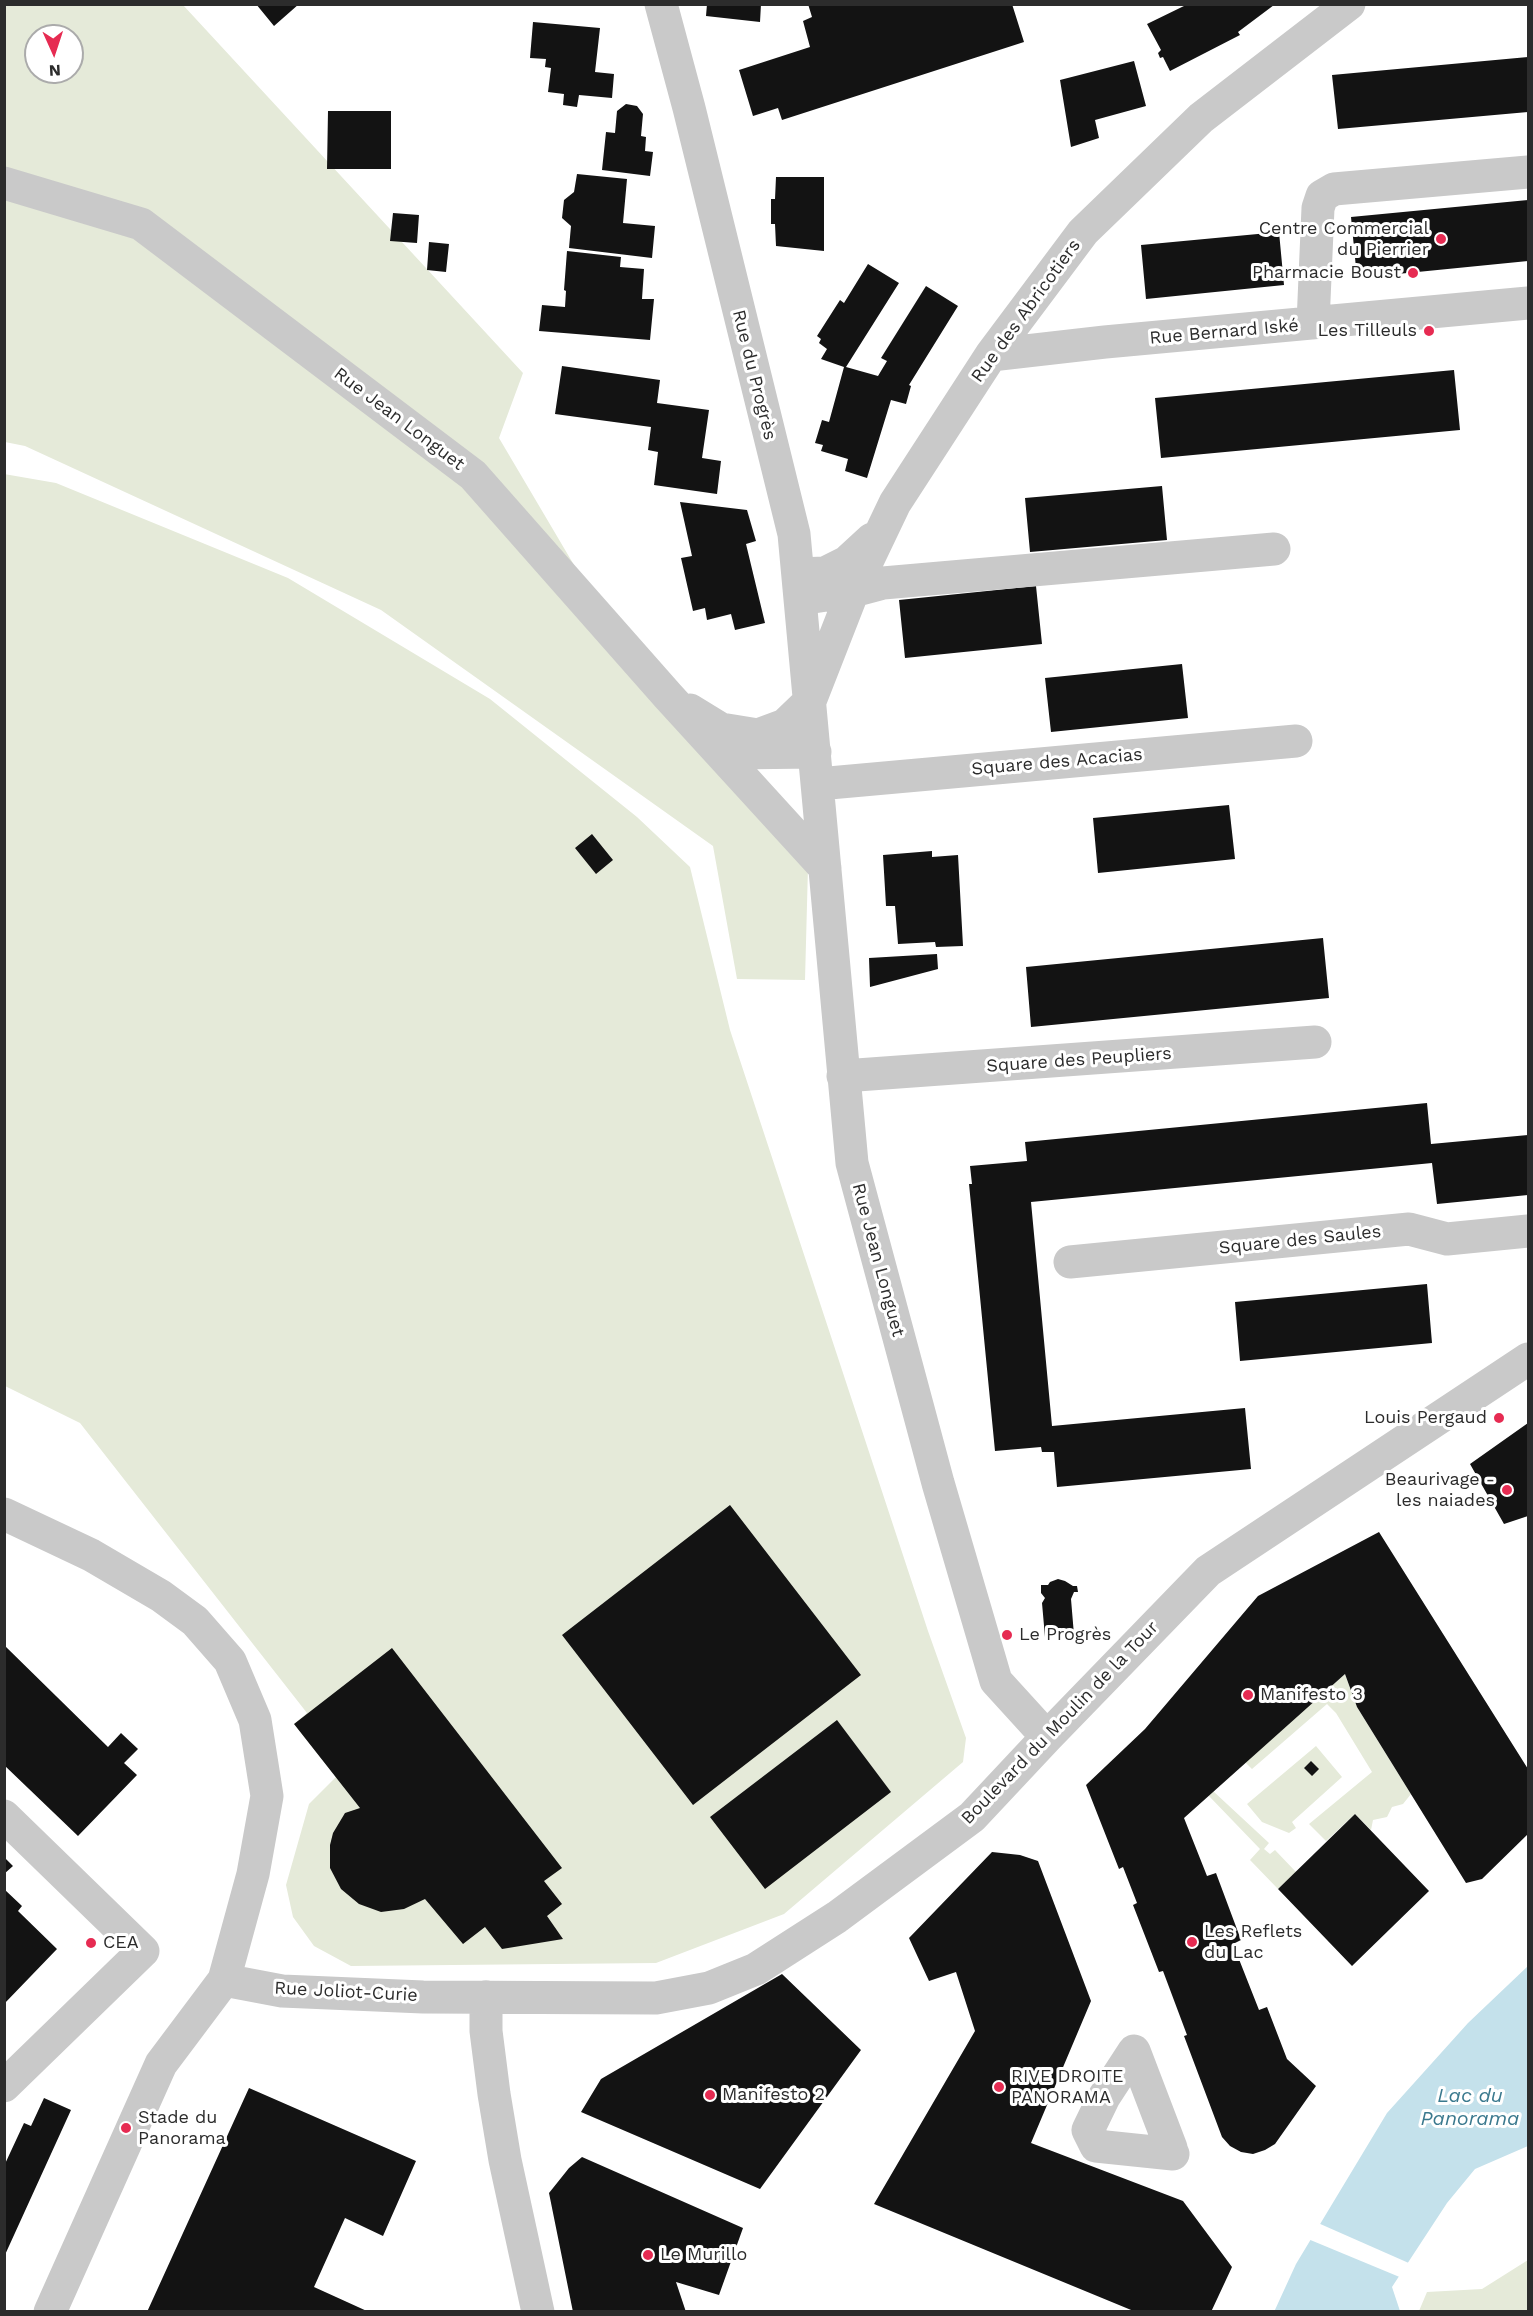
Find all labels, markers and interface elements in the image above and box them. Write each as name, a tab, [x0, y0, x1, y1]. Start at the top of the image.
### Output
north arrow	[24, 24, 84, 84]
text: N	[48, 61, 61, 80]
place label: Centre Commercial du Pierrier	[1259, 218, 1429, 260]
marker: Centre Commercial du Pierrier	[1434, 232, 1448, 246]
street label: Rue des Abricotiers	[967, 235, 1085, 387]
place label: Pharmacie Boust	[1252, 262, 1401, 284]
marker: Pharmacie Boust	[1406, 266, 1420, 280]
street label: Rue du Progrès	[727, 308, 781, 442]
street label: Rue Bernard Iské	[1149, 315, 1299, 349]
place label: Les Tilleuls	[1318, 320, 1417, 342]
marker: Les Tilleuls	[1422, 324, 1436, 338]
street label: Rue Jean Longuet	[329, 363, 469, 475]
street label: Square des Acacias	[971, 744, 1143, 780]
street label: Square des Peupliers	[986, 1043, 1172, 1077]
street label: Rue Jean Longuet	[847, 1181, 909, 1339]
street label: Square des Saules	[1218, 1221, 1382, 1259]
place label: Louis Pergaud	[1364, 1407, 1487, 1429]
marker: Louis Pergaud	[1492, 1411, 1506, 1425]
place label: Beaurivage - les naiades	[1385, 1469, 1495, 1512]
marker: Beaurivage - les naiades	[1500, 1483, 1514, 1497]
street label: Boulevard du Moulin de la Tour	[957, 1617, 1163, 1829]
place label: Le Progrès	[1019, 1624, 1111, 1646]
marker: Le Progrès	[1000, 1628, 1014, 1642]
place label: Manifesto 3	[1260, 1684, 1363, 1706]
marker: Manifesto 3	[1241, 1688, 1255, 1702]
place label: Les Reflets du Lac	[1204, 1921, 1302, 1964]
place label: CEA	[103, 1932, 139, 1954]
marker: Les Reflets du Lac	[1185, 1935, 1199, 1949]
marker: CEA	[84, 1936, 98, 1950]
street label: Rue Joliot-Curie	[274, 1977, 418, 2007]
place label: RIVE DROITE PANORAMA	[1011, 2066, 1124, 2108]
marker: RIVE DROITE PANORAMA	[992, 2080, 1006, 2094]
place label: Manifesto 2	[722, 2084, 825, 2106]
water label: Lac du Panorama	[1421, 2084, 1519, 2131]
marker: Manifesto 2	[703, 2088, 717, 2102]
place label: Stade du Panorama	[138, 2107, 226, 2150]
marker: Stade du Panorama	[119, 2121, 133, 2135]
place label: Le Murillo	[660, 2244, 747, 2266]
marker: Le Murillo	[641, 2248, 655, 2262]

